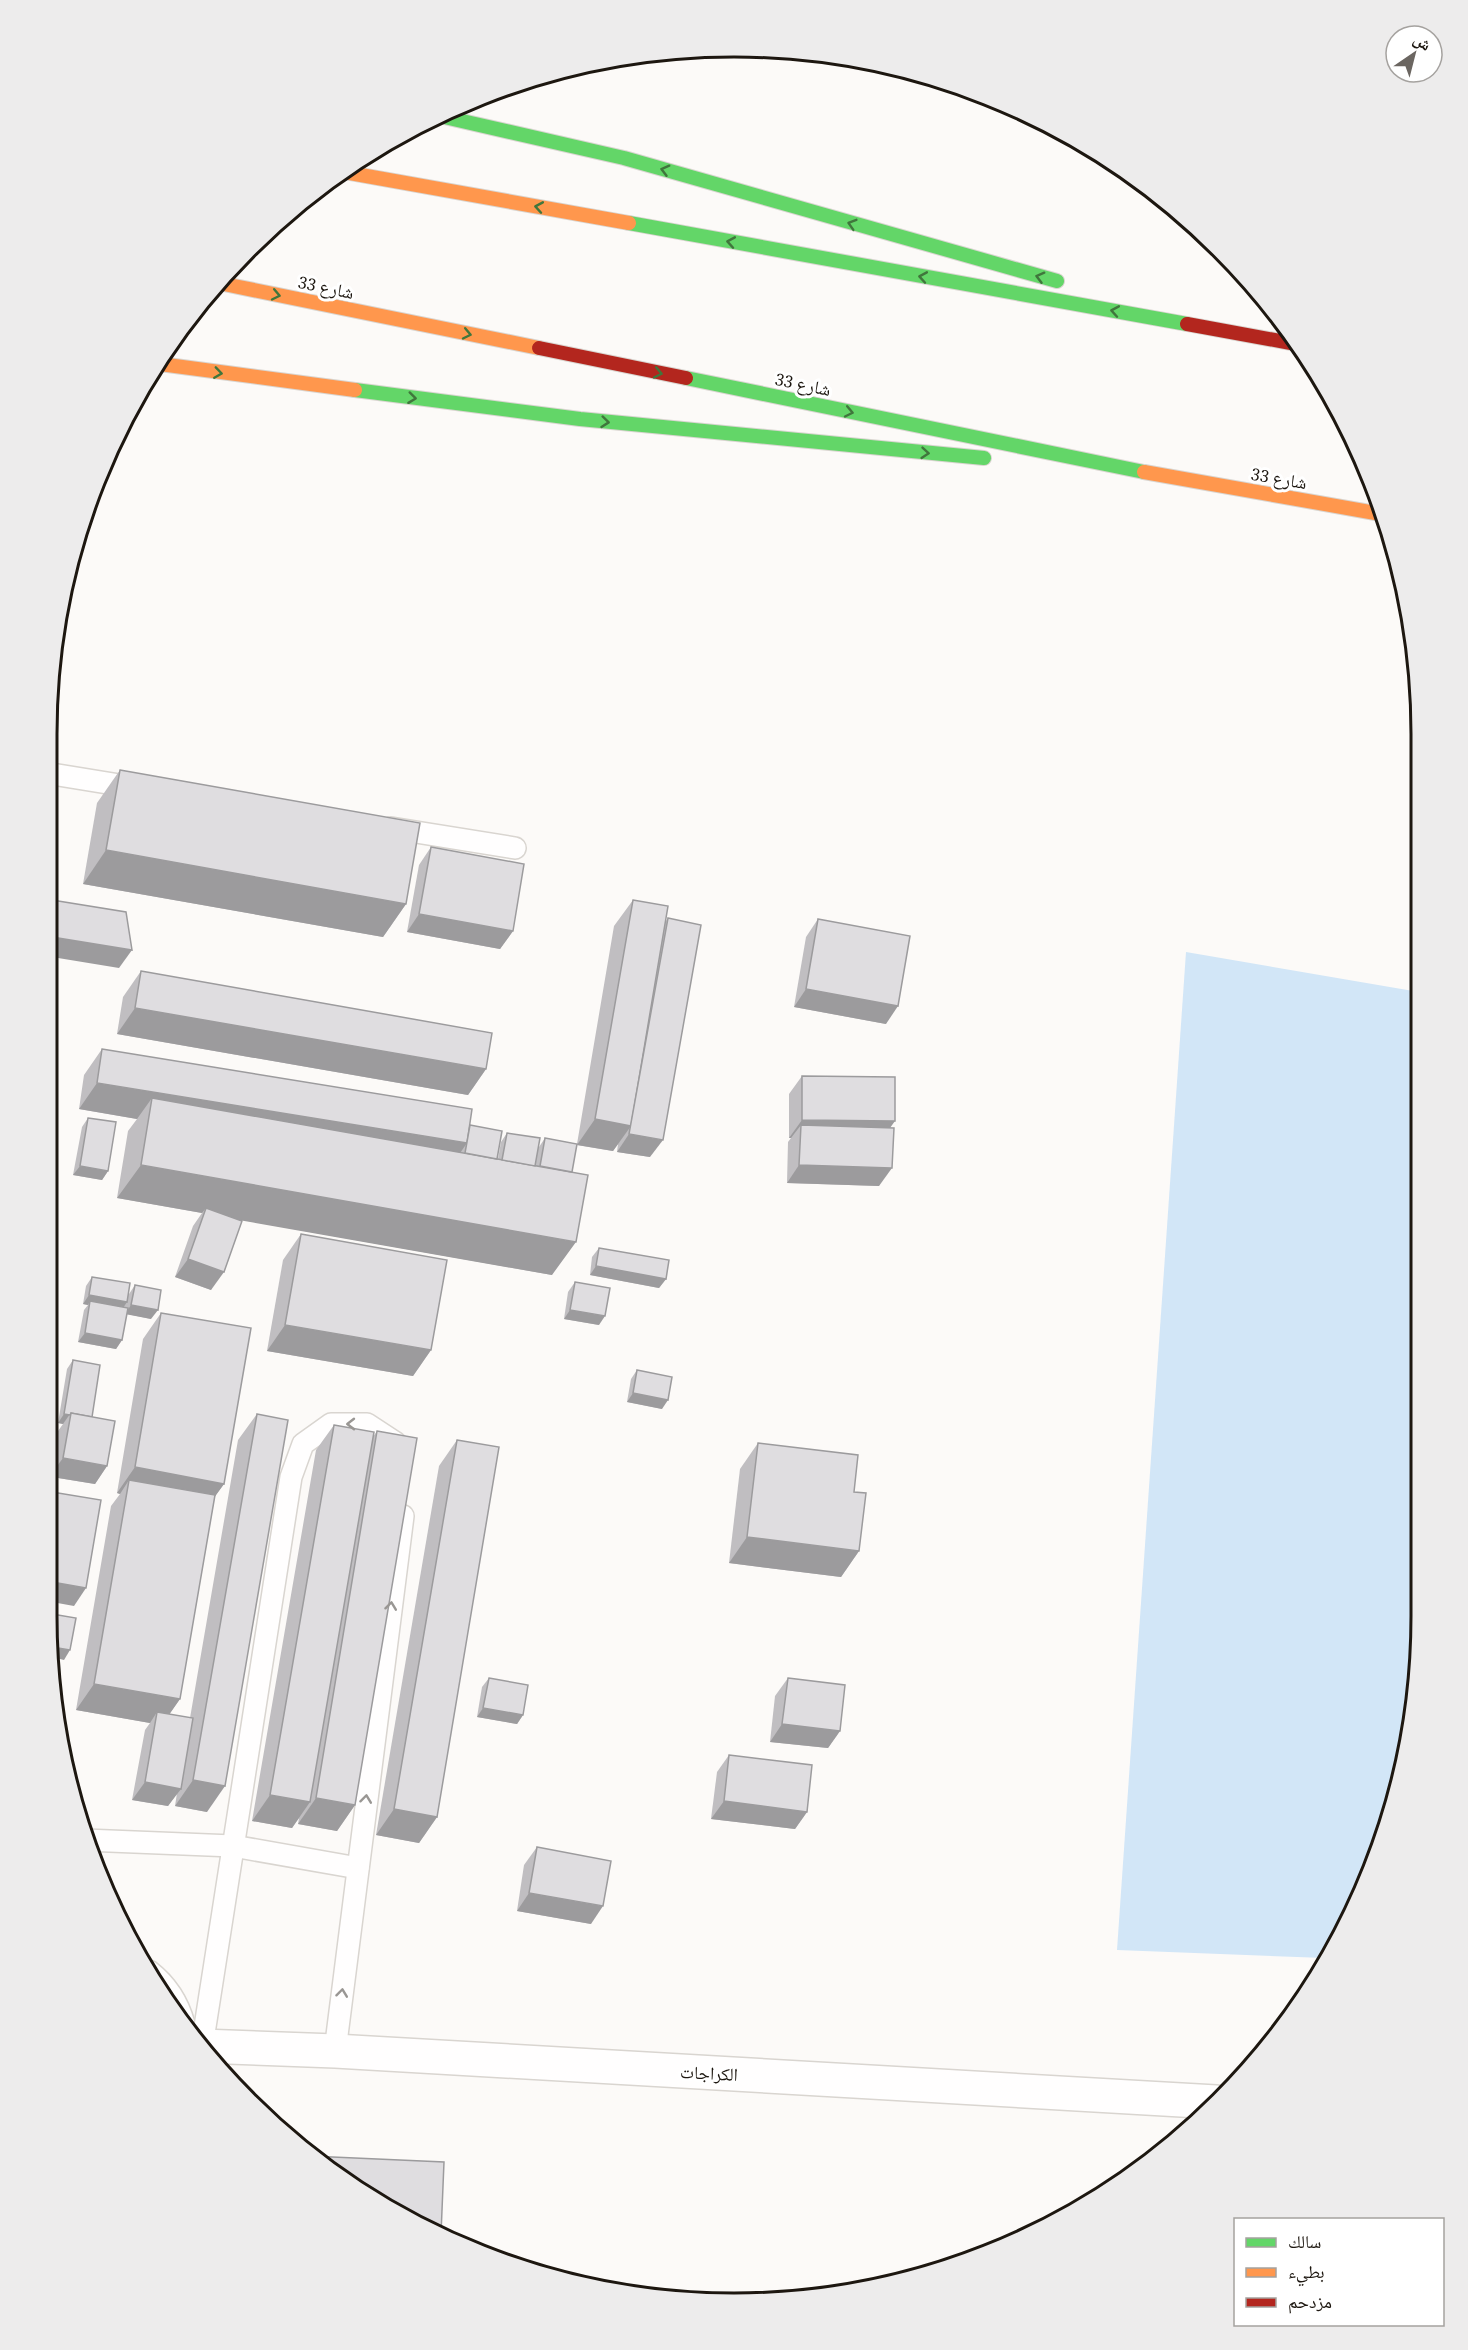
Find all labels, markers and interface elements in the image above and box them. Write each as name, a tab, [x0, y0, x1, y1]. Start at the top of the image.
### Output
north arrow	[1384, 24, 1444, 84]
text: ش	[1409, 28, 1436, 56]
one-way arrow	[660, 164, 670, 177]
one-way arrow	[534, 201, 544, 214]
one-way arrow	[847, 219, 858, 231]
one-way arrow	[726, 236, 736, 249]
street label: شارع 33	[296, 269, 356, 305]
one-way arrow	[918, 271, 927, 283]
one-way arrow	[1035, 271, 1045, 284]
one-way arrow	[271, 288, 281, 301]
one-way arrow	[1110, 305, 1120, 318]
one-way arrow	[462, 327, 472, 340]
one-way arrow	[214, 366, 223, 378]
one-way arrow	[653, 366, 663, 379]
street label: شارع 33	[773, 366, 833, 402]
one-way arrow	[407, 392, 416, 404]
one-way arrow	[844, 405, 854, 418]
one-way arrow	[601, 415, 610, 428]
one-way arrow	[920, 446, 929, 459]
street label: شارع 33	[1249, 461, 1309, 495]
one-way arrow	[347, 1418, 356, 1430]
one-way arrow	[384, 1601, 397, 1610]
one-way arrow	[360, 1795, 372, 1804]
one-way arrow	[335, 1988, 348, 1997]
street label: الكراجات	[679, 2059, 739, 2087]
legend	[1234, 2218, 1444, 2326]
text: سالك	[1288, 2229, 1321, 2254]
text: بطيء	[1288, 2259, 1325, 2287]
text: مزدحم	[1288, 2289, 1332, 2314]

